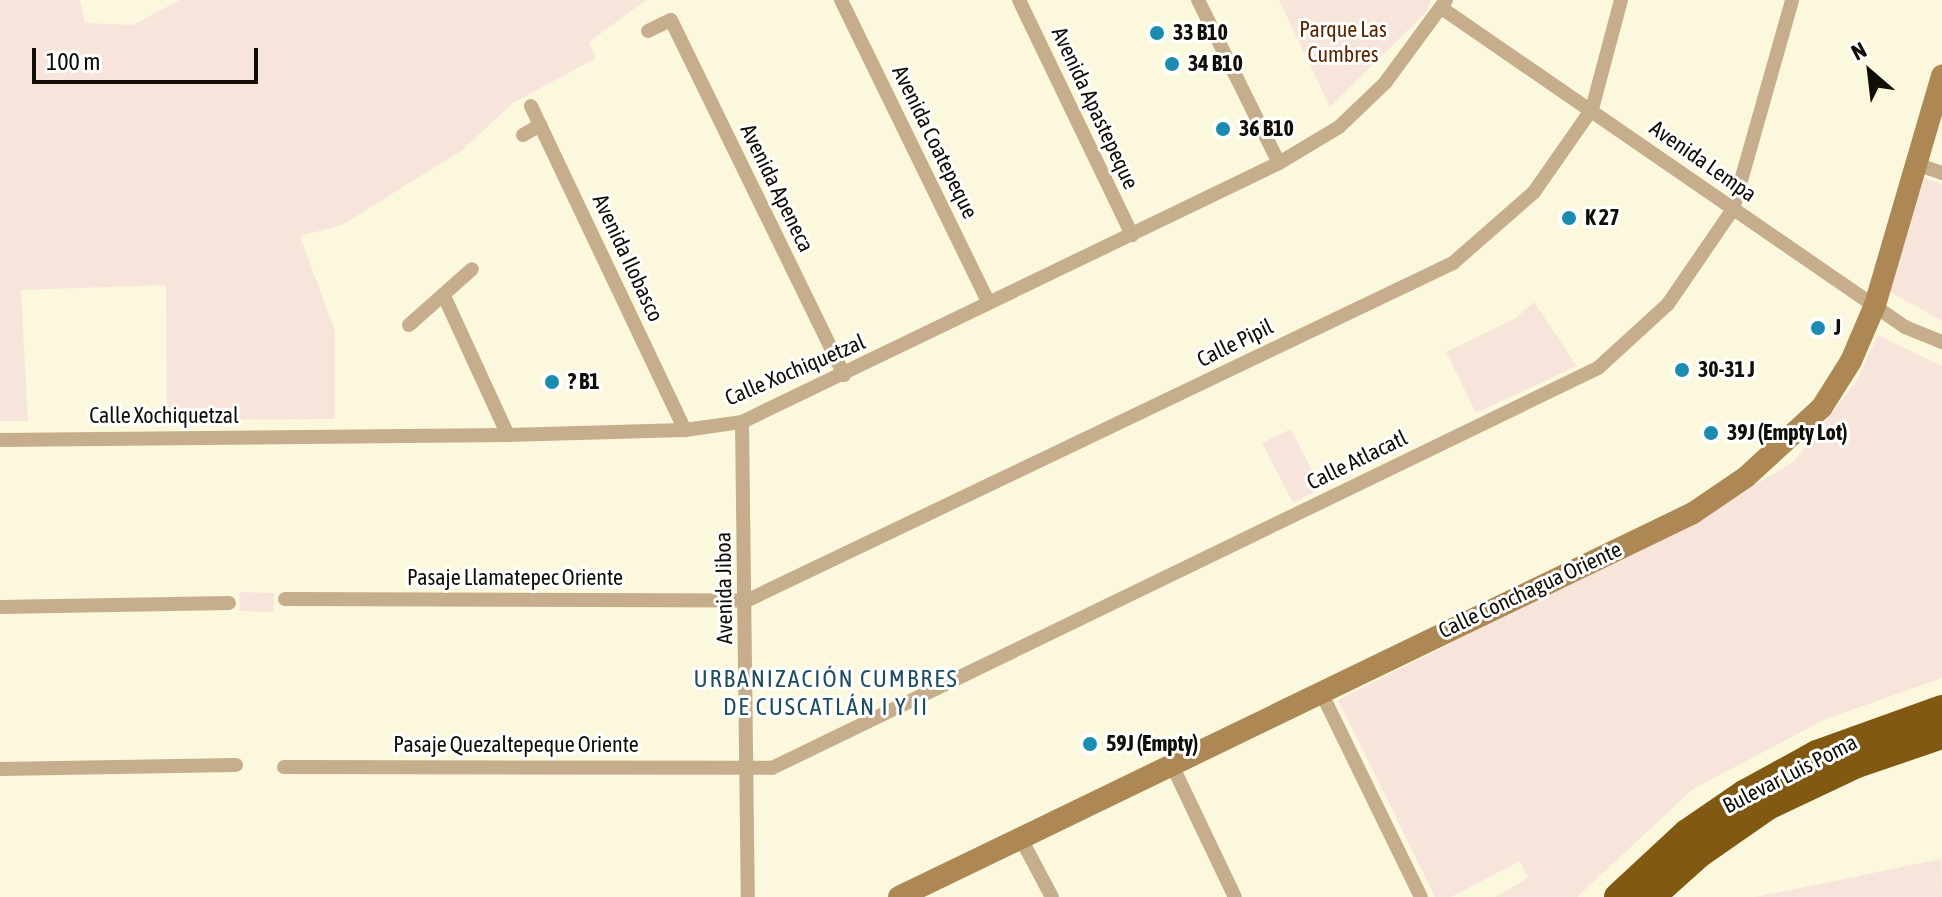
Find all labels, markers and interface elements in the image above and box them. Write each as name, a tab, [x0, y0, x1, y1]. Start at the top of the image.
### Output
park label: Parque Las Cumbres	[1299, 16, 1387, 68]
place label: 33 B10	[1173, 20, 1228, 46]
street label: Avenida Apastepeque	[1046, 23, 1144, 193]
marker: 33 B10	[1148, 24, 1166, 42]
scale bar	[36, 32, 262, 82]
north arrow	[1830, 32, 1910, 112]
text: N	[1847, 36, 1871, 65]
text: 100 m	[46, 48, 100, 75]
place label: 34 B10	[1188, 51, 1243, 77]
marker: 34 B10	[1163, 55, 1181, 73]
street label: Avenida Coatepeque	[887, 61, 983, 223]
street label: Avenida Lempa	[1645, 115, 1761, 207]
place label: 36 B10	[1239, 116, 1294, 142]
street label: Avenida Apeneca	[735, 120, 819, 256]
marker: 36 B10	[1214, 120, 1232, 138]
street label: Avenida Ilobasco	[587, 190, 669, 326]
place label: K 27	[1585, 205, 1619, 231]
marker: K 27	[1560, 209, 1578, 227]
street label: Calle Pipil	[1193, 313, 1277, 373]
place label: J	[1834, 315, 1841, 341]
marker: J	[1809, 319, 1827, 337]
street label: Calle Xochiquetzal	[721, 329, 869, 411]
place label: 30-31 J	[1698, 357, 1755, 383]
marker: 30-31 J	[1673, 361, 1691, 379]
place label: ? B1	[568, 369, 600, 395]
marker: ? B1	[543, 373, 561, 391]
street label: Calle Xochiquetzal	[89, 403, 239, 429]
place label: 39J (Empty Lot)	[1727, 420, 1848, 446]
street label: Calle Atlacatl	[1303, 424, 1411, 496]
marker: 39J (Empty Lot)	[1702, 424, 1720, 442]
street label: Avenida Jiboa	[710, 532, 738, 644]
street label: Calle Conchagua Oriente	[1434, 536, 1626, 644]
street label: Pasaje Llamatepec Oriente	[407, 565, 623, 591]
district label: URBANIZACIÓN CUMBRES DE CUSCATLÁN I Y II	[693, 665, 959, 721]
street label: Bulevar Luis Poma	[1719, 729, 1861, 819]
place label: 59J (Empty)	[1106, 731, 1198, 757]
street label: Pasaje Quezaltepeque Oriente	[393, 732, 639, 758]
marker: 59J (Empty)	[1081, 735, 1099, 753]

